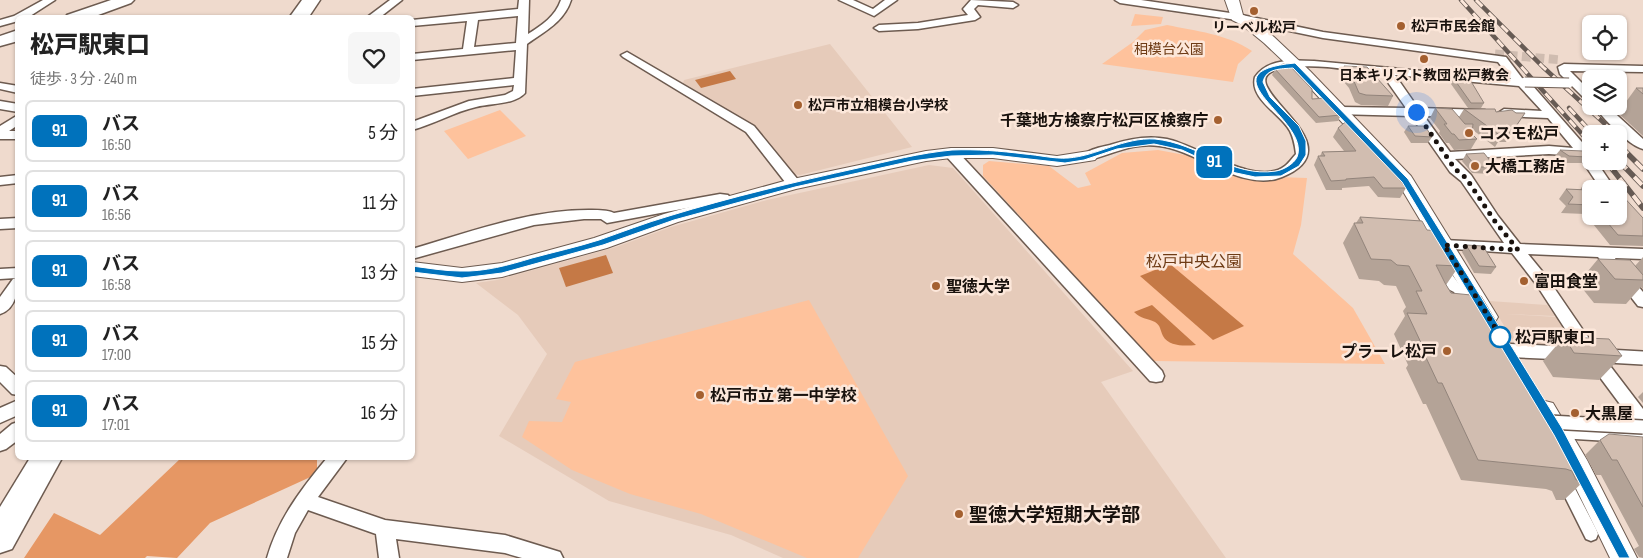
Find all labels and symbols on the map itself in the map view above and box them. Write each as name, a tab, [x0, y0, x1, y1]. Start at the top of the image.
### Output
marker: リーベル松戸	[1248, 5, 1260, 17]
place label: 松戸市民会館	[1411, 18, 1495, 35]
place label: リーベル松戸	[1212, 19, 1296, 36]
marker: 松戸市民会館	[1395, 20, 1407, 32]
park label: 相模台公園	[1134, 41, 1204, 58]
marker: 日本キリスト教団 松戸教会	[1418, 53, 1430, 65]
place label: 日本キリスト教団 松戸教会	[1339, 67, 1509, 84]
place label: 松戸市立相模台小学校	[808, 97, 948, 114]
marker: 松戸市立相模台小学校	[792, 99, 804, 111]
your location	[1404, 100, 1429, 125]
place label: 千葉地方検察庁松戸区検察庁	[1000, 112, 1208, 131]
marker: 千葉地方検察庁松戸区検察庁	[1212, 114, 1224, 126]
place label: コスモ松戸	[1479, 125, 1559, 144]
marker: コスモ松戸	[1463, 127, 1475, 139]
line badge: 91	[1192, 146, 1236, 178]
place label: 大橋工務店	[1485, 158, 1565, 177]
marker: 大橋工務店	[1469, 160, 1481, 172]
park label: 松戸中央公園	[1146, 253, 1242, 272]
place label: 富田食堂	[1534, 273, 1598, 292]
marker: 富田食堂	[1518, 275, 1530, 287]
place label: 聖徳大学	[946, 278, 1010, 297]
marker: 聖徳大学	[930, 280, 942, 292]
marker: 松戸駅東口	[1489, 326, 1511, 348]
place label: 松戸駅東口	[1515, 329, 1595, 348]
place label: プラーレ松戸	[1341, 343, 1437, 362]
marker: プラーレ松戸	[1441, 345, 1453, 357]
place label: 松戸市立 第一中学校	[710, 387, 857, 406]
marker: 松戸市立 第一中学校	[694, 389, 706, 401]
place label: 大黒屋	[1585, 405, 1633, 424]
marker: 大黒屋	[1569, 407, 1581, 419]
place label: 聖徳大学短期大学部	[969, 504, 1140, 527]
marker: 聖徳大学短期大学部	[953, 508, 965, 520]

